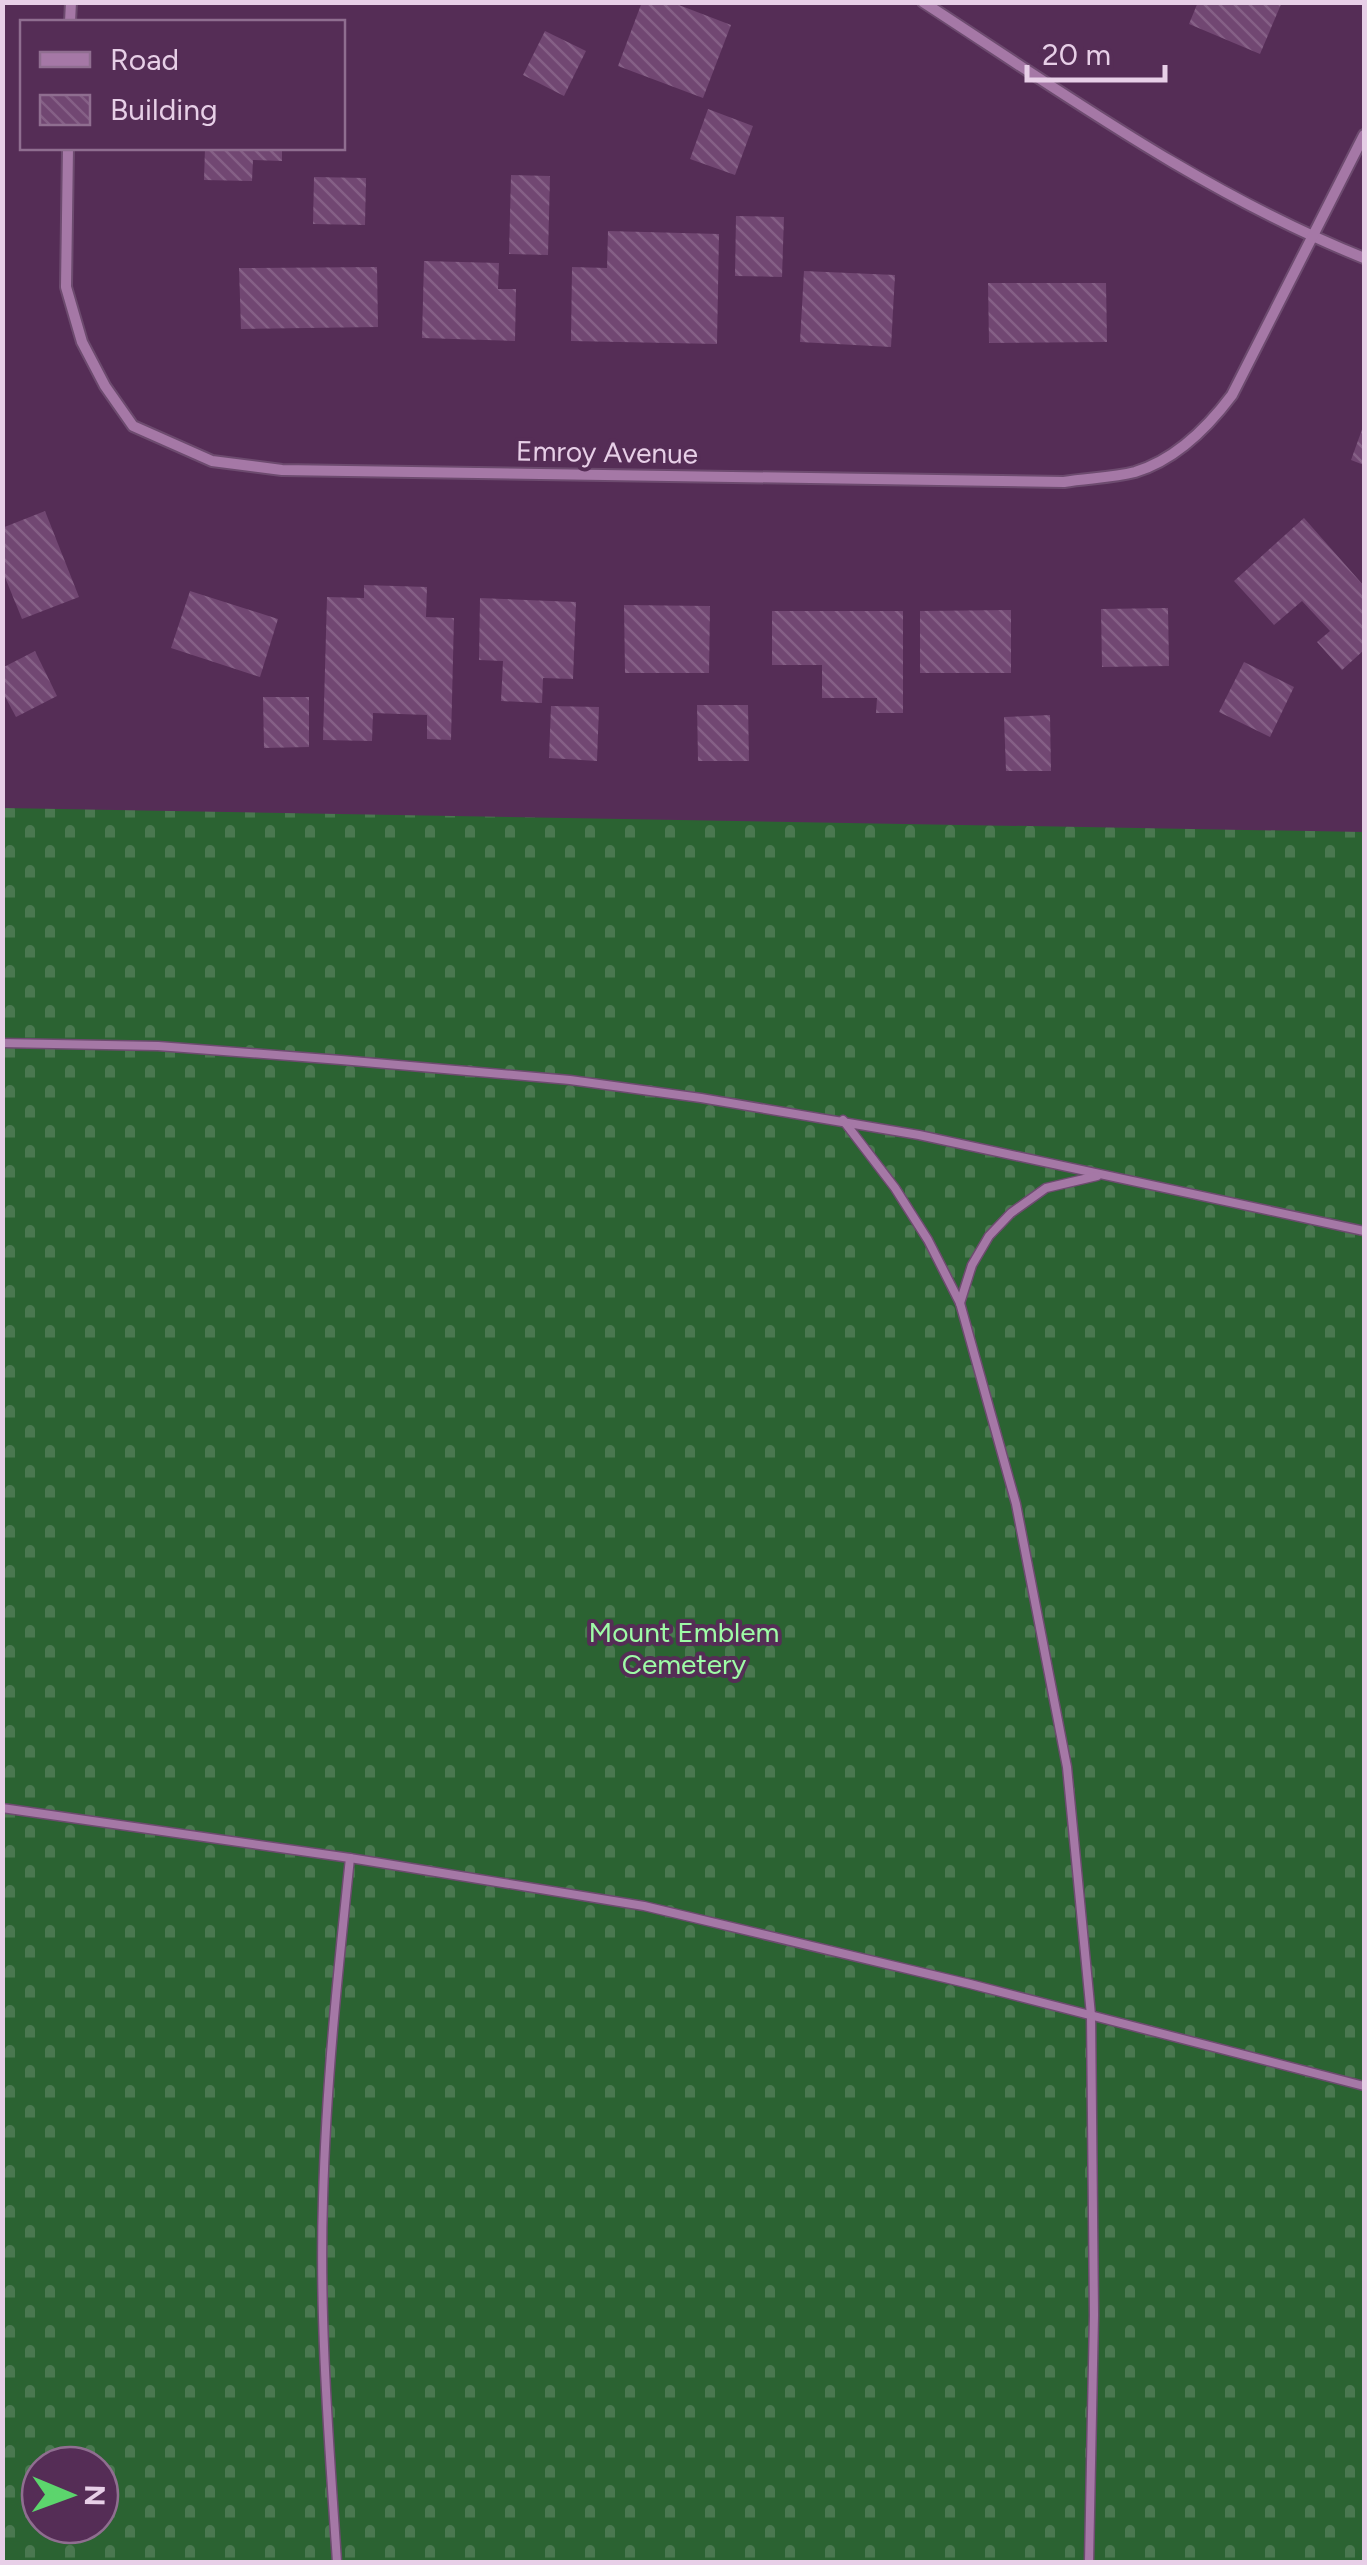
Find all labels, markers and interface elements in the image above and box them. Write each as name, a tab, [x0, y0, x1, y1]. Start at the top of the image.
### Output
legend	[20, 20, 345, 150]
scale bar	[1027, 20, 1164, 82]
text: 20 m	[1042, 36, 1111, 73]
text: Road	[110, 41, 179, 78]
text: Building	[110, 91, 218, 128]
street label: Emroy Avenue	[516, 433, 698, 471]
park label: Mount Emblem Cemetery	[589, 1615, 779, 1681]
north arrow	[20, 2445, 120, 2545]
text: N	[78, 2484, 112, 2507]

